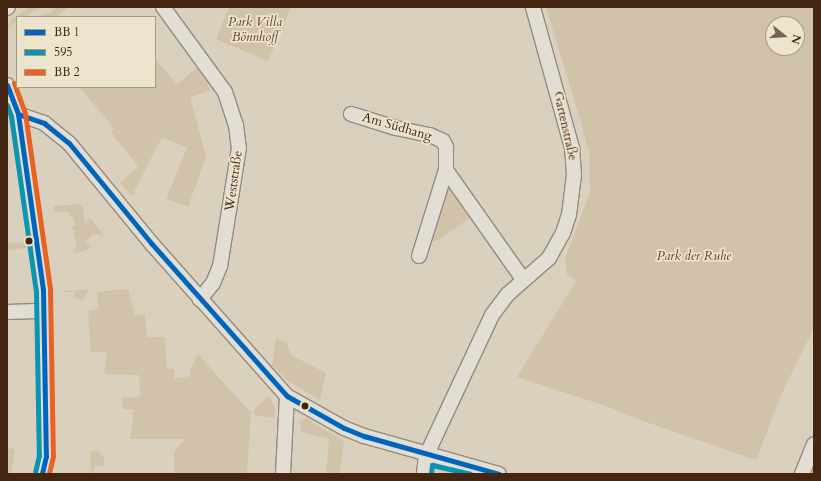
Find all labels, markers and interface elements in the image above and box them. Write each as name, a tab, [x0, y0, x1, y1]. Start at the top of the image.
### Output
park label: Park Villa Bönnhoff	[228, 15, 282, 46]
legend	[16, 16, 156, 88]
north arrow	[765, 16, 805, 56]
text: BB 1	[54, 24, 80, 40]
text: N	[787, 33, 805, 46]
text: 595	[54, 44, 72, 60]
text: BB 2	[54, 64, 80, 80]
street label: Gartenstraße	[549, 90, 581, 162]
street label: Am Südhang	[360, 110, 434, 144]
street label: Weststraße	[222, 150, 246, 212]
unlabelled marker	[24, 236, 34, 246]
park label: Park der Ruhe	[657, 248, 731, 264]
unlabelled marker	[300, 401, 310, 411]

